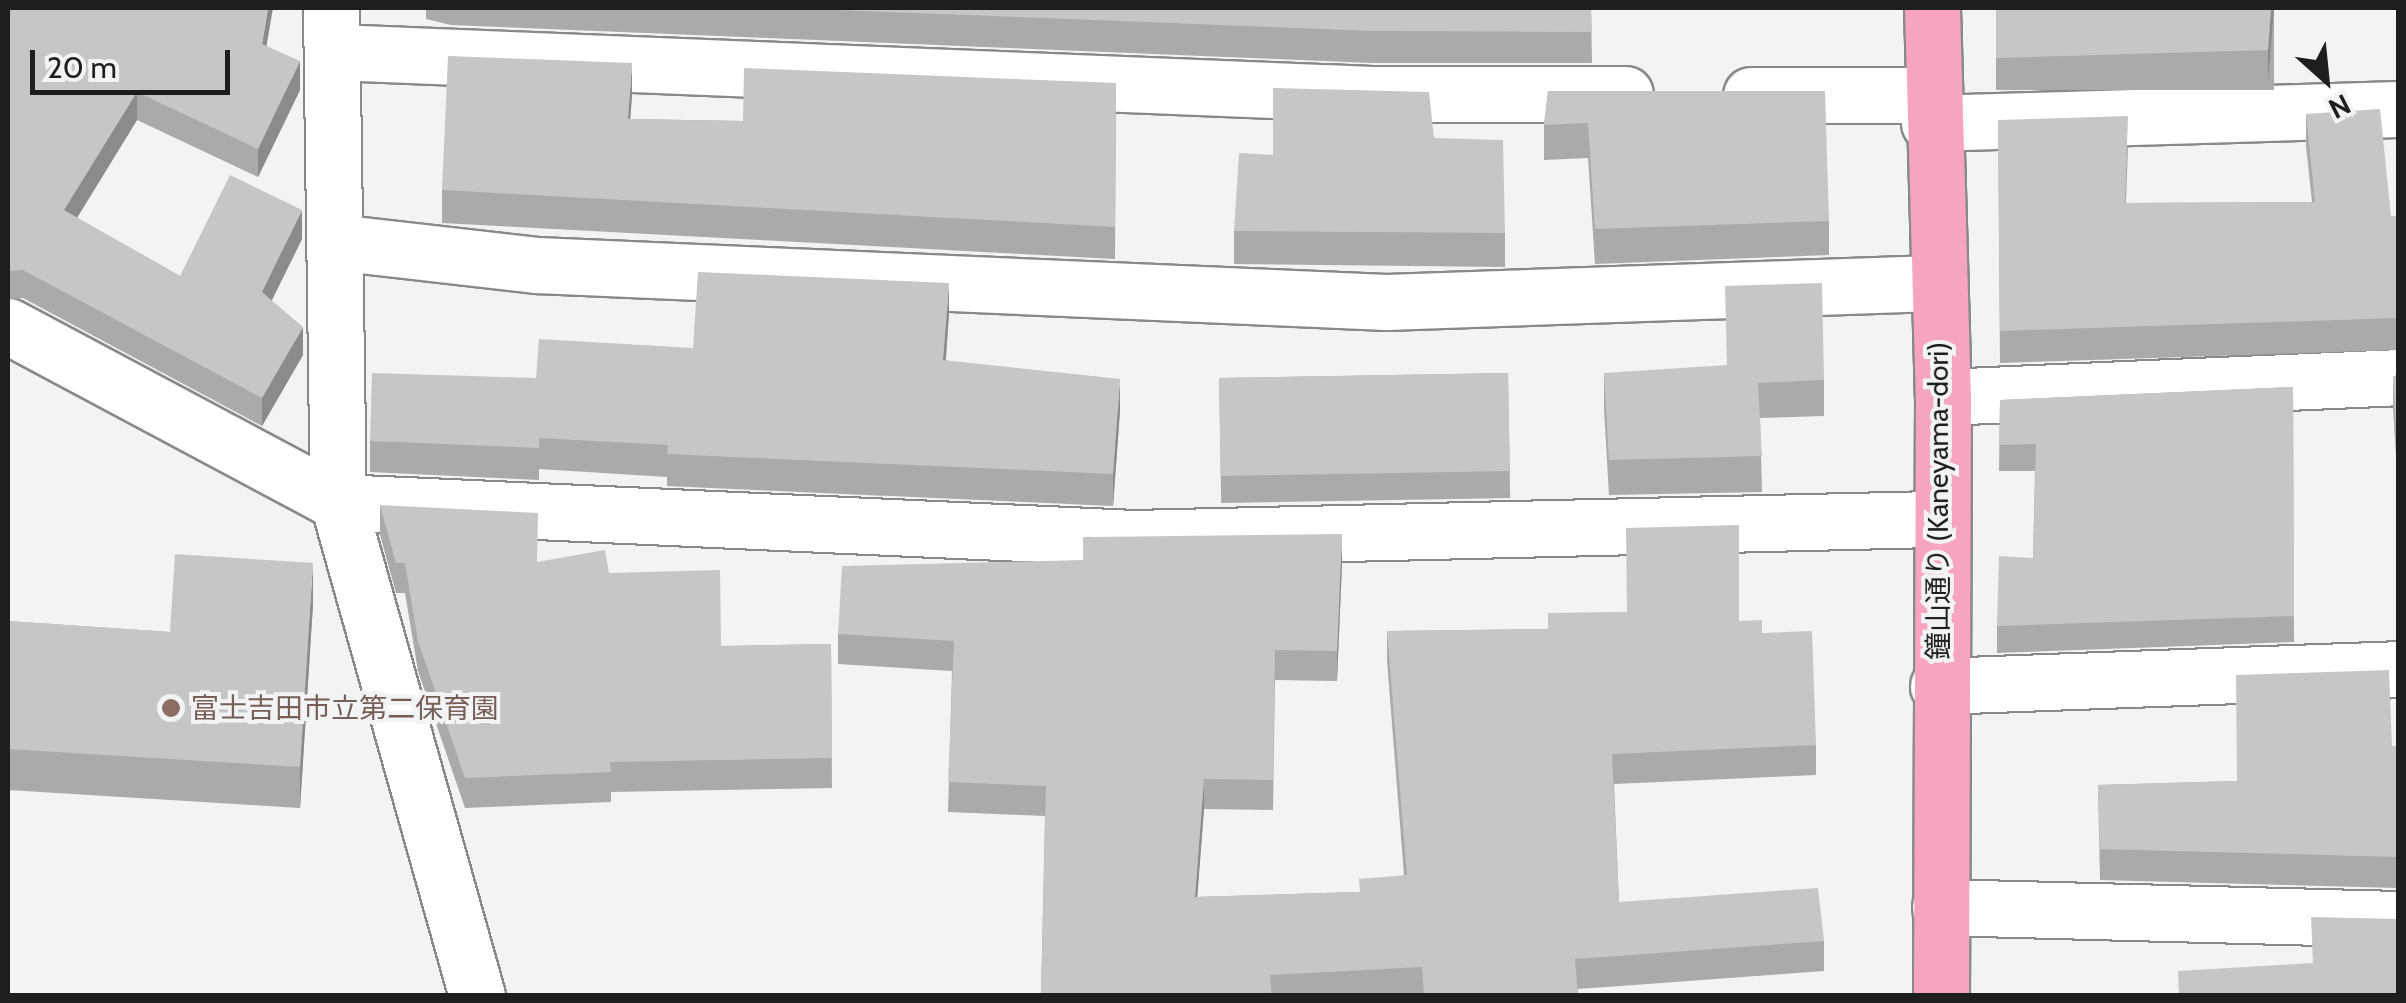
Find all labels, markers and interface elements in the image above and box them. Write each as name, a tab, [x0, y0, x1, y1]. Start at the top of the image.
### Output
scale bar	[35, 30, 235, 92]
north arrow	[2276, 30, 2376, 130]
text: 20 m	[47, 49, 117, 86]
text: N	[2323, 87, 2356, 126]
street label: 鐘山通り (Kaneyama-dori)	[1921, 342, 1955, 660]
place label: 富士吉田市立第二保育園	[191, 691, 499, 725]
marker: 富士吉田市立第二保育園	[160, 697, 182, 719]

